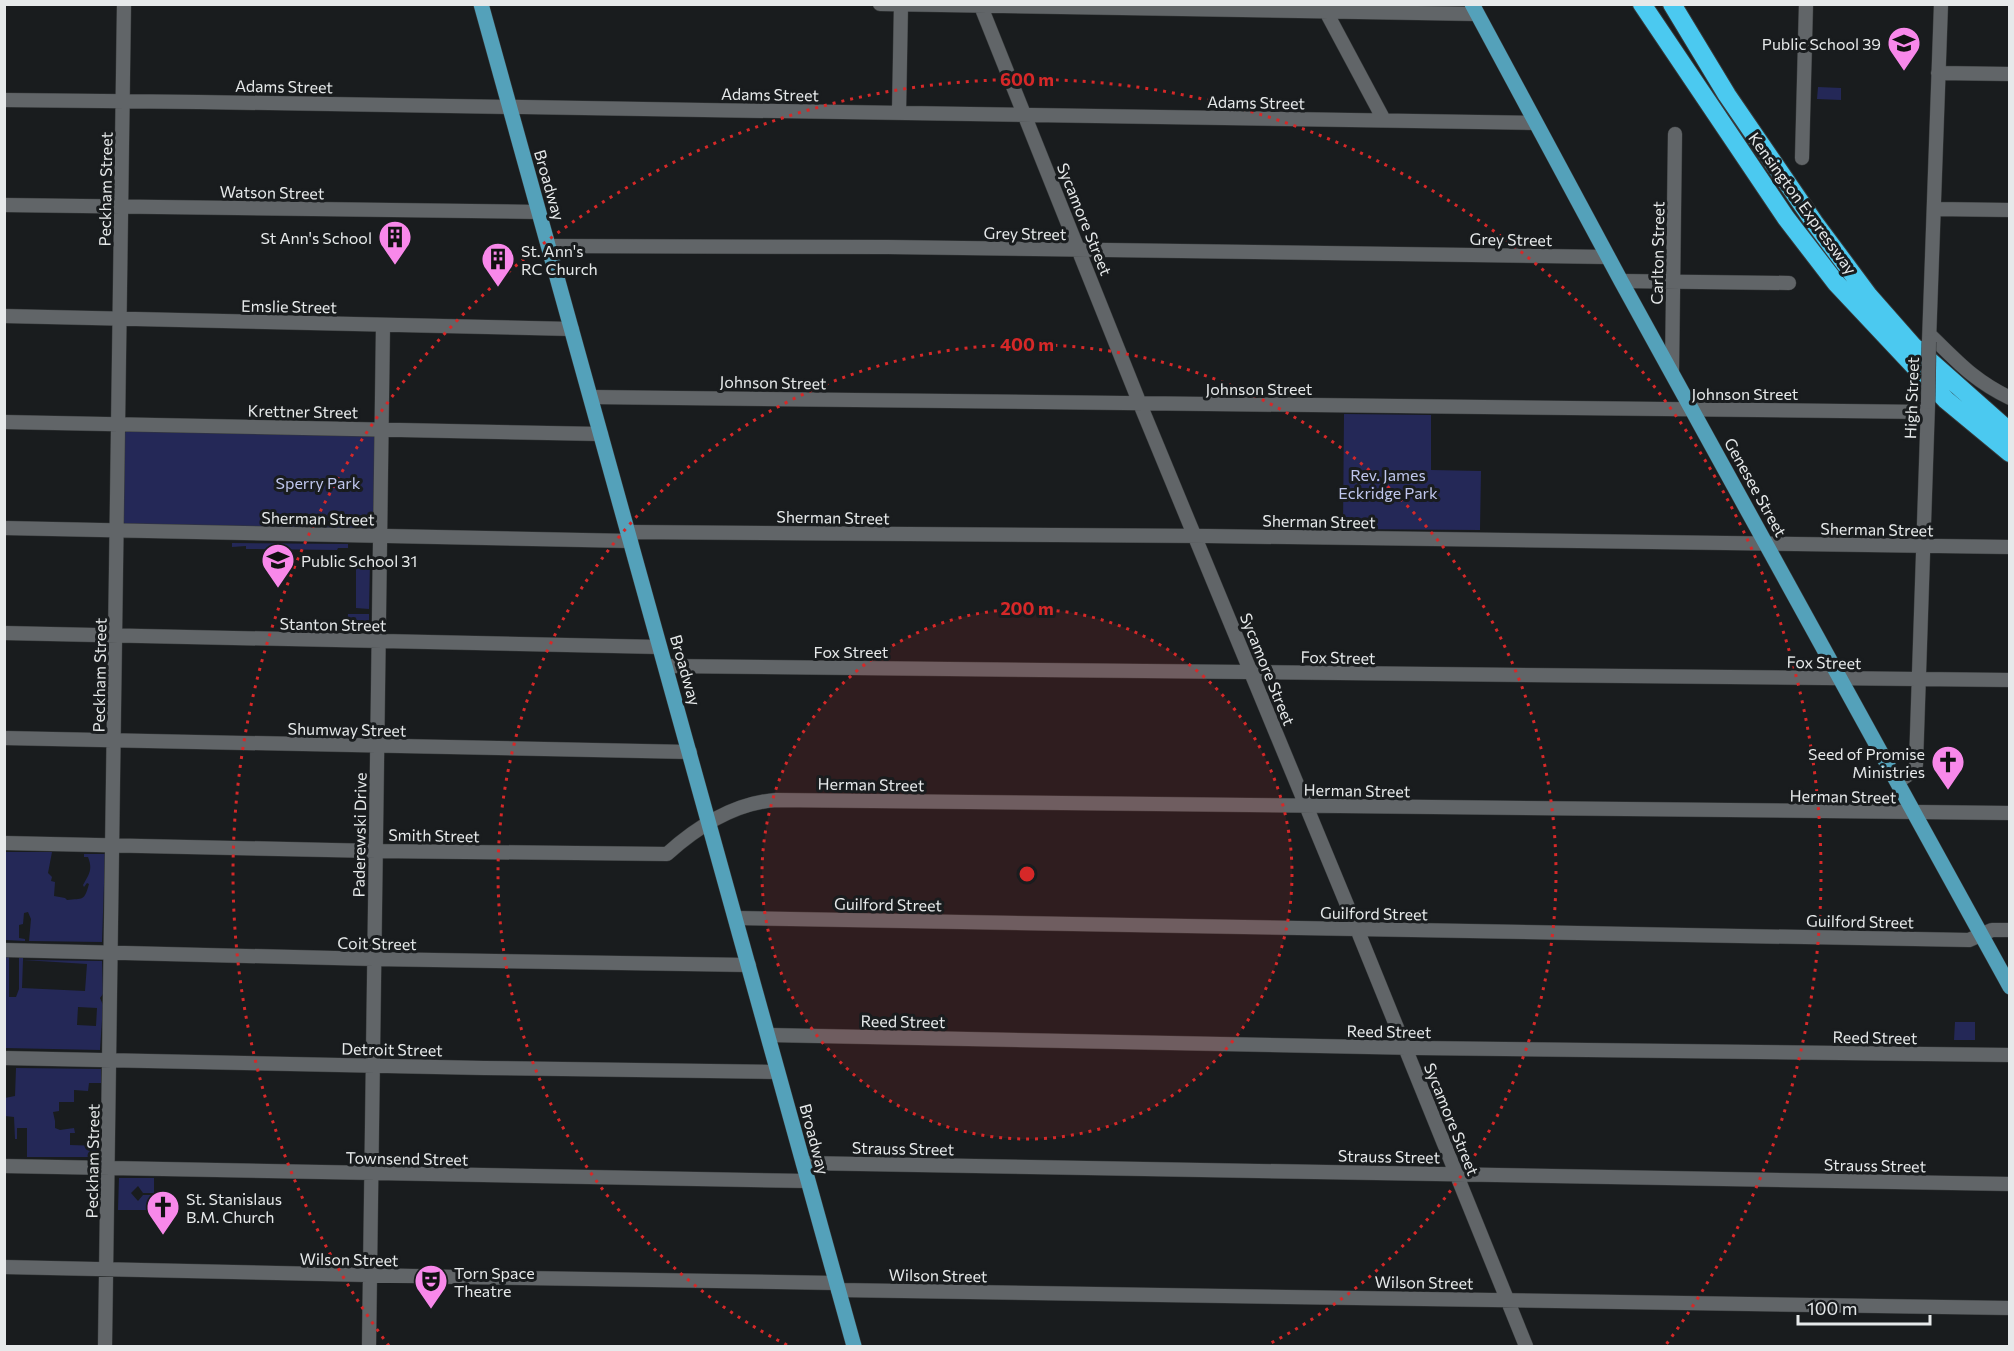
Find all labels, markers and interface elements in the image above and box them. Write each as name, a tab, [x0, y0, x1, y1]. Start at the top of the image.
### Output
school or university icon: Public School 39	[1886, 25, 1922, 72]
place label: Public School 39	[1762, 34, 1881, 53]
text: 600 m	[1000, 68, 1054, 90]
street label: Adams Street	[235, 76, 334, 96]
street label: Adams Street	[721, 84, 820, 104]
street label: Adams Street	[1207, 92, 1306, 112]
street label: Kensington Expressway	[1745, 128, 1861, 278]
street label: Peckham Street	[95, 131, 116, 246]
street label: Broadway	[531, 147, 569, 223]
street label: Sycamore Street	[1054, 160, 1116, 278]
street label: Watson Street	[219, 182, 325, 202]
street label: Carlton Street	[1647, 201, 1667, 305]
building icon: St Ann's School	[377, 219, 413, 266]
street label: Grey Street	[984, 223, 1067, 243]
place label: St Ann's School	[261, 228, 372, 247]
street label: Grey Street	[1470, 229, 1553, 249]
building icon: St. Ann's RC Church	[480, 241, 516, 288]
place label: St. Ann's RC Church	[521, 241, 598, 278]
street label: Emslie Street	[241, 296, 337, 316]
text: 400 m	[1000, 333, 1054, 355]
street label: High Street	[1900, 356, 1922, 439]
street label: Johnson Street	[719, 372, 827, 392]
street label: Johnson Street	[1206, 379, 1313, 398]
street label: Johnson Street	[1692, 384, 1799, 403]
street label: Krettner Street	[248, 401, 359, 421]
street label: Genesee Street	[1721, 434, 1791, 540]
park label: Rev. James Eckridge Park	[1338, 465, 1438, 502]
park label: Sperry Park	[276, 473, 361, 492]
street label: Sherman Street	[776, 507, 890, 527]
street label: Sherman Street	[261, 508, 375, 528]
street label: Sherman Street	[1262, 511, 1376, 531]
street label: Sherman Street	[1820, 519, 1934, 539]
school or university icon: Public School 31	[260, 542, 296, 589]
place label: Public School 31	[301, 551, 417, 570]
text: 200 m	[1000, 597, 1054, 619]
street label: Sycamore Street	[1237, 610, 1299, 728]
street label: Stanton Street	[279, 614, 387, 634]
street label: Peckham Street	[89, 617, 110, 732]
street label: Broadway	[667, 632, 705, 708]
street label: Fox Street	[814, 642, 889, 661]
street label: Fox Street	[1300, 647, 1376, 667]
street label: Fox Street	[1786, 652, 1862, 672]
street label: Shumway Street	[288, 718, 407, 740]
place label: Seed of Promise Ministries	[1808, 744, 1925, 781]
church icon: Seed of Promise Ministries	[1930, 744, 1966, 791]
street label: Paderewski Drive	[348, 772, 370, 898]
street label: Herman Street	[818, 774, 925, 794]
street label: Herman Street	[1304, 780, 1411, 800]
street label: Herman Street	[1790, 786, 1897, 806]
street label: Smith Street	[388, 825, 480, 845]
centre of rings	[1017, 864, 1037, 884]
street label: Guilford Street	[834, 894, 943, 914]
street label: Guilford Street	[1320, 903, 1429, 923]
street label: Guilford Street	[1806, 911, 1915, 931]
street label: Coit Street	[337, 933, 417, 953]
street label: Reed Street	[861, 1011, 946, 1031]
street label: Reed Street	[1347, 1021, 1432, 1041]
street label: Reed Street	[1833, 1027, 1918, 1047]
street label: Detroit Street	[341, 1039, 443, 1059]
street label: Sycamore Street	[1421, 1060, 1483, 1178]
street label: Broadway	[796, 1101, 834, 1177]
street label: Peckham Street	[82, 1103, 103, 1218]
street label: Strauss Street	[852, 1138, 955, 1158]
street label: Strauss Street	[1338, 1146, 1441, 1166]
street label: Townsend Street	[345, 1147, 469, 1169]
street label: Strauss Street	[1824, 1155, 1927, 1175]
church icon: St. Stanislaus B.M. Church	[145, 1189, 181, 1236]
place label: St. Stanislaus B.M. Church	[186, 1189, 282, 1226]
street label: Wilson Street	[299, 1249, 399, 1269]
theatre icon: Torn Space Theatre	[413, 1263, 449, 1310]
place label: Torn Space Theatre	[454, 1263, 535, 1300]
street label: Wilson Street	[888, 1265, 988, 1285]
street label: Wilson Street	[1374, 1272, 1474, 1292]
scale bar	[1798, 1288, 1930, 1326]
text: 100 m	[1807, 1297, 1857, 1319]

